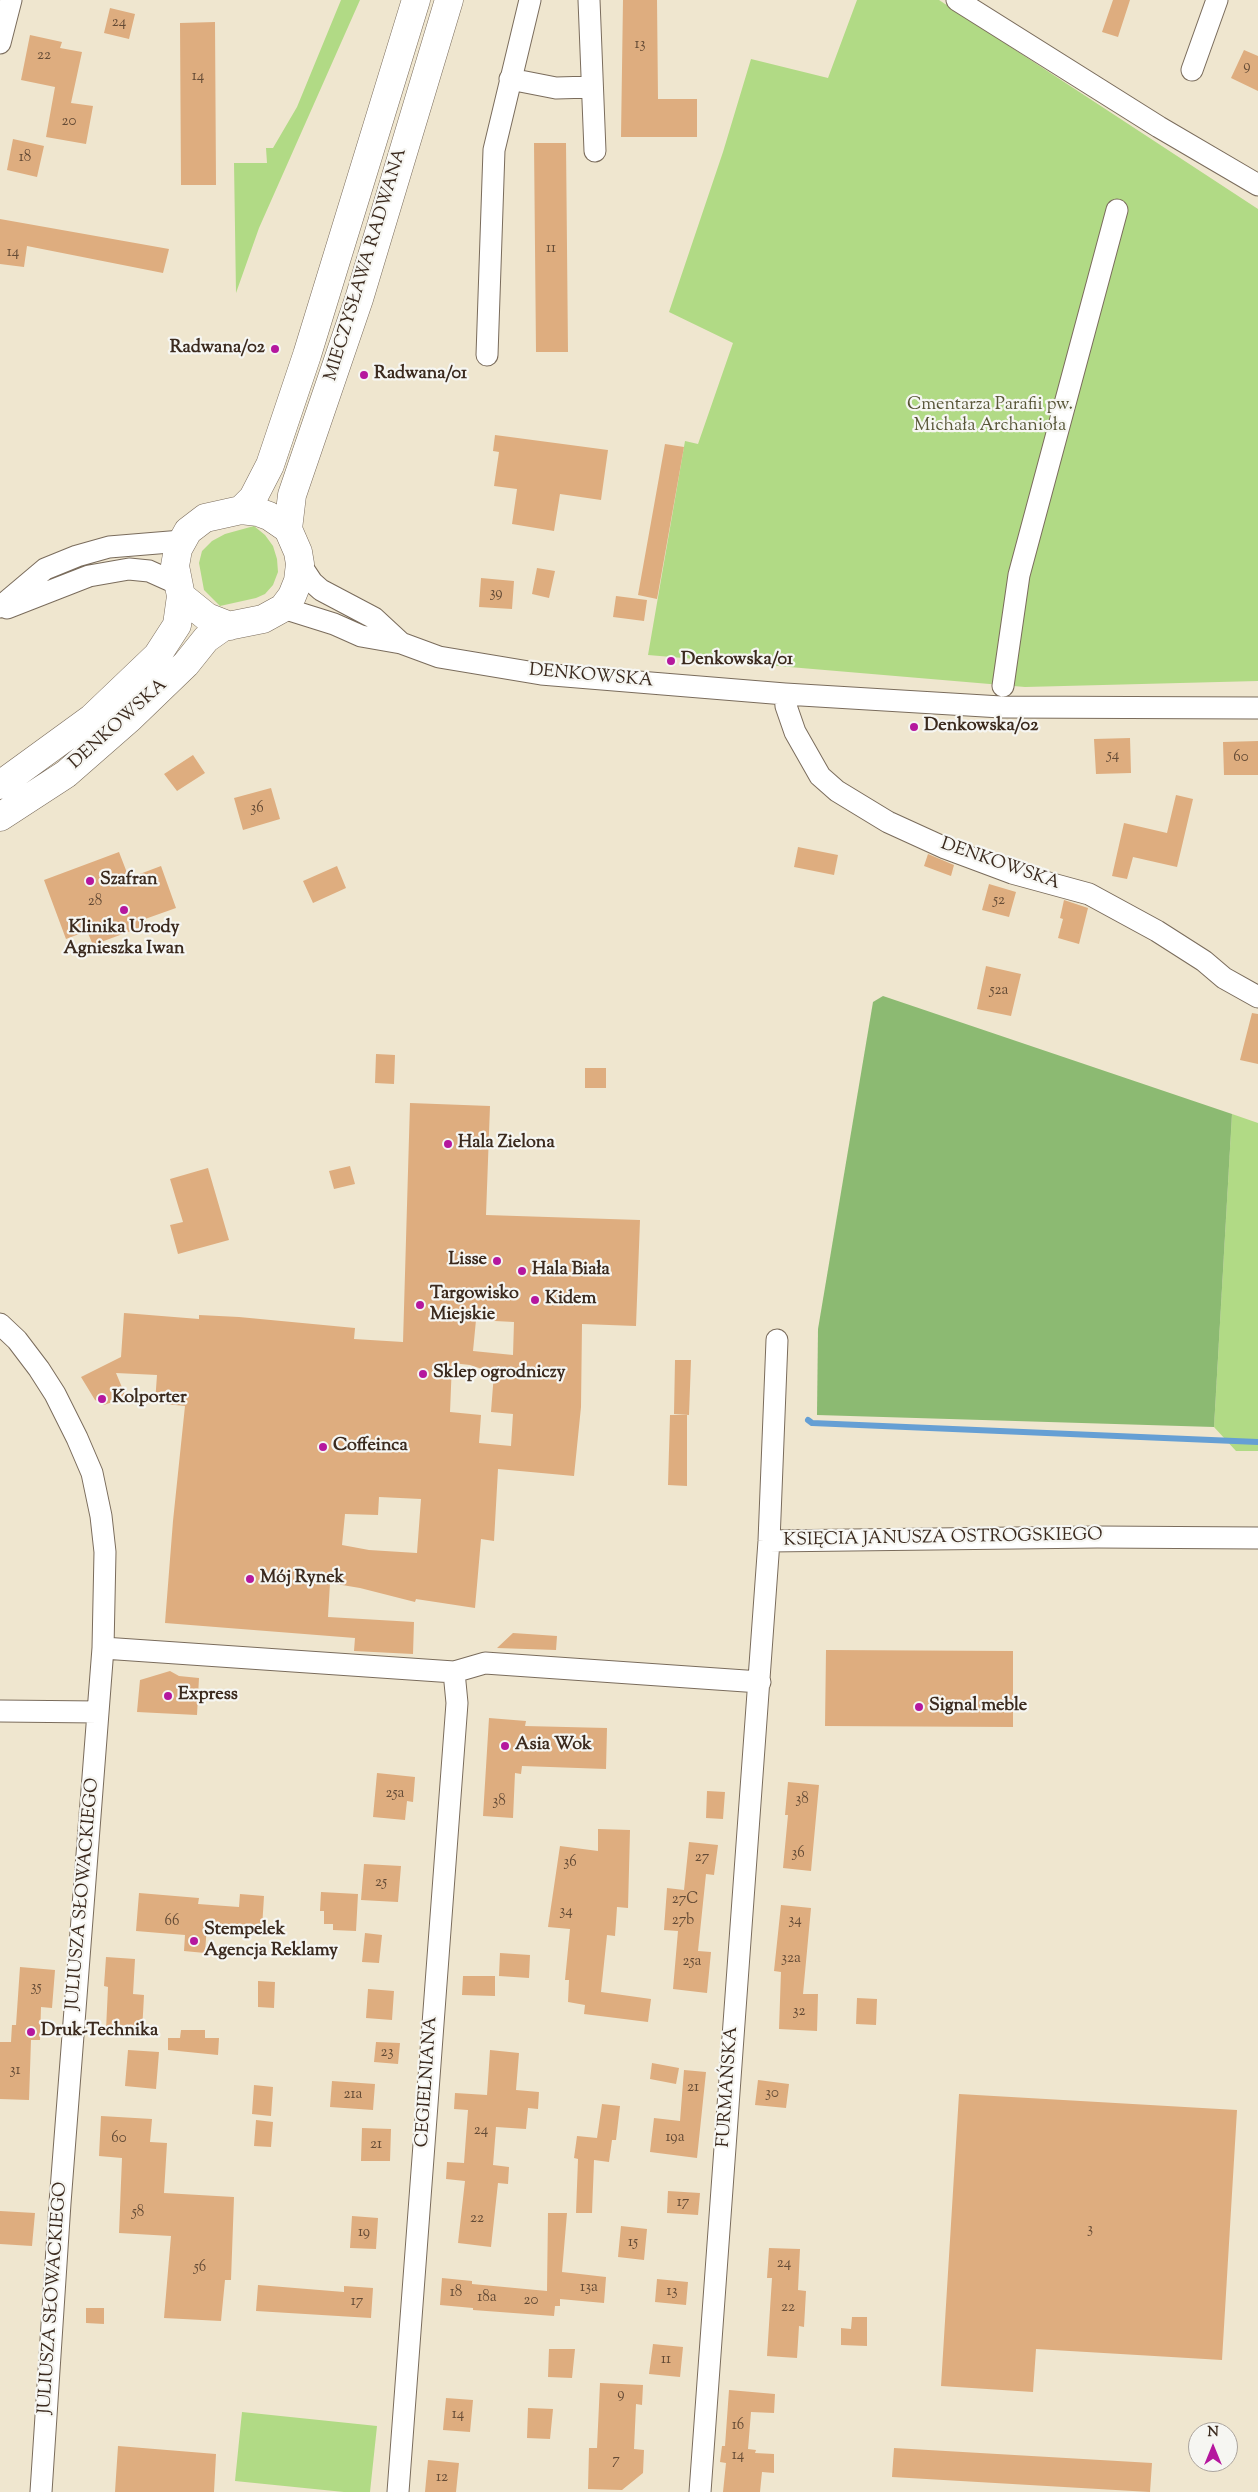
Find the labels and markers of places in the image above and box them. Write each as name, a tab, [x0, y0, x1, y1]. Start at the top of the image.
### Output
place label: Radwana/02	[170, 338, 265, 360]
marker: Radwana/02	[269, 343, 281, 355]
place label: Radwana/01	[374, 364, 467, 386]
marker: Radwana/01	[358, 369, 370, 381]
place label: Denkowska/01	[681, 650, 793, 672]
marker: Denkowska/01	[665, 655, 677, 667]
place label: Denkowska/02	[924, 716, 1038, 738]
marker: Denkowska/02	[908, 721, 920, 733]
place label: Szafran	[100, 870, 158, 892]
marker: Szafran	[84, 875, 96, 887]
marker: Klinika Urody Agnieszka Iwan	[118, 904, 130, 916]
place label: Klinika Urody Agnieszka Iwan	[63, 918, 185, 961]
place label: Hala Zielona	[458, 1133, 555, 1155]
marker: Hala Zielona	[442, 1138, 454, 1150]
place label: Lisse	[448, 1250, 487, 1272]
marker: Lisse	[491, 1255, 503, 1267]
place label: Hala Biała	[532, 1260, 610, 1282]
marker: Hala Biała	[516, 1265, 528, 1277]
place label: Targowisko Miejskie	[430, 1284, 519, 1326]
place label: Kidem	[545, 1289, 596, 1311]
marker: Kidem	[529, 1294, 541, 1306]
marker: Targowisko Miejskie	[414, 1299, 426, 1311]
place label: Sklep ogrodniczy	[433, 1363, 565, 1385]
marker: Sklep ogrodniczy	[417, 1368, 429, 1380]
place label: Kolporter	[112, 1388, 187, 1410]
marker: Kolporter	[96, 1393, 108, 1405]
place label: Coffeinca	[333, 1436, 408, 1458]
marker: Coffeinca	[317, 1441, 329, 1453]
place label: Mój Rynek	[260, 1568, 344, 1590]
marker: Mój Rynek	[244, 1573, 256, 1585]
place label: Express	[178, 1685, 238, 1707]
marker: Express	[162, 1690, 174, 1702]
place label: Signal meble	[929, 1696, 1027, 1718]
marker: Signal meble	[913, 1701, 925, 1713]
place label: Asia Wok	[515, 1735, 592, 1757]
marker: Asia Wok	[499, 1740, 511, 1752]
place label: Stempelek Agencja Reklamy	[204, 1920, 338, 1962]
marker: Stempelek Agencja Reklamy	[188, 1935, 200, 1947]
place label: Druk-Technika	[41, 2021, 158, 2043]
marker: Druk-Technika	[25, 2026, 37, 2038]

